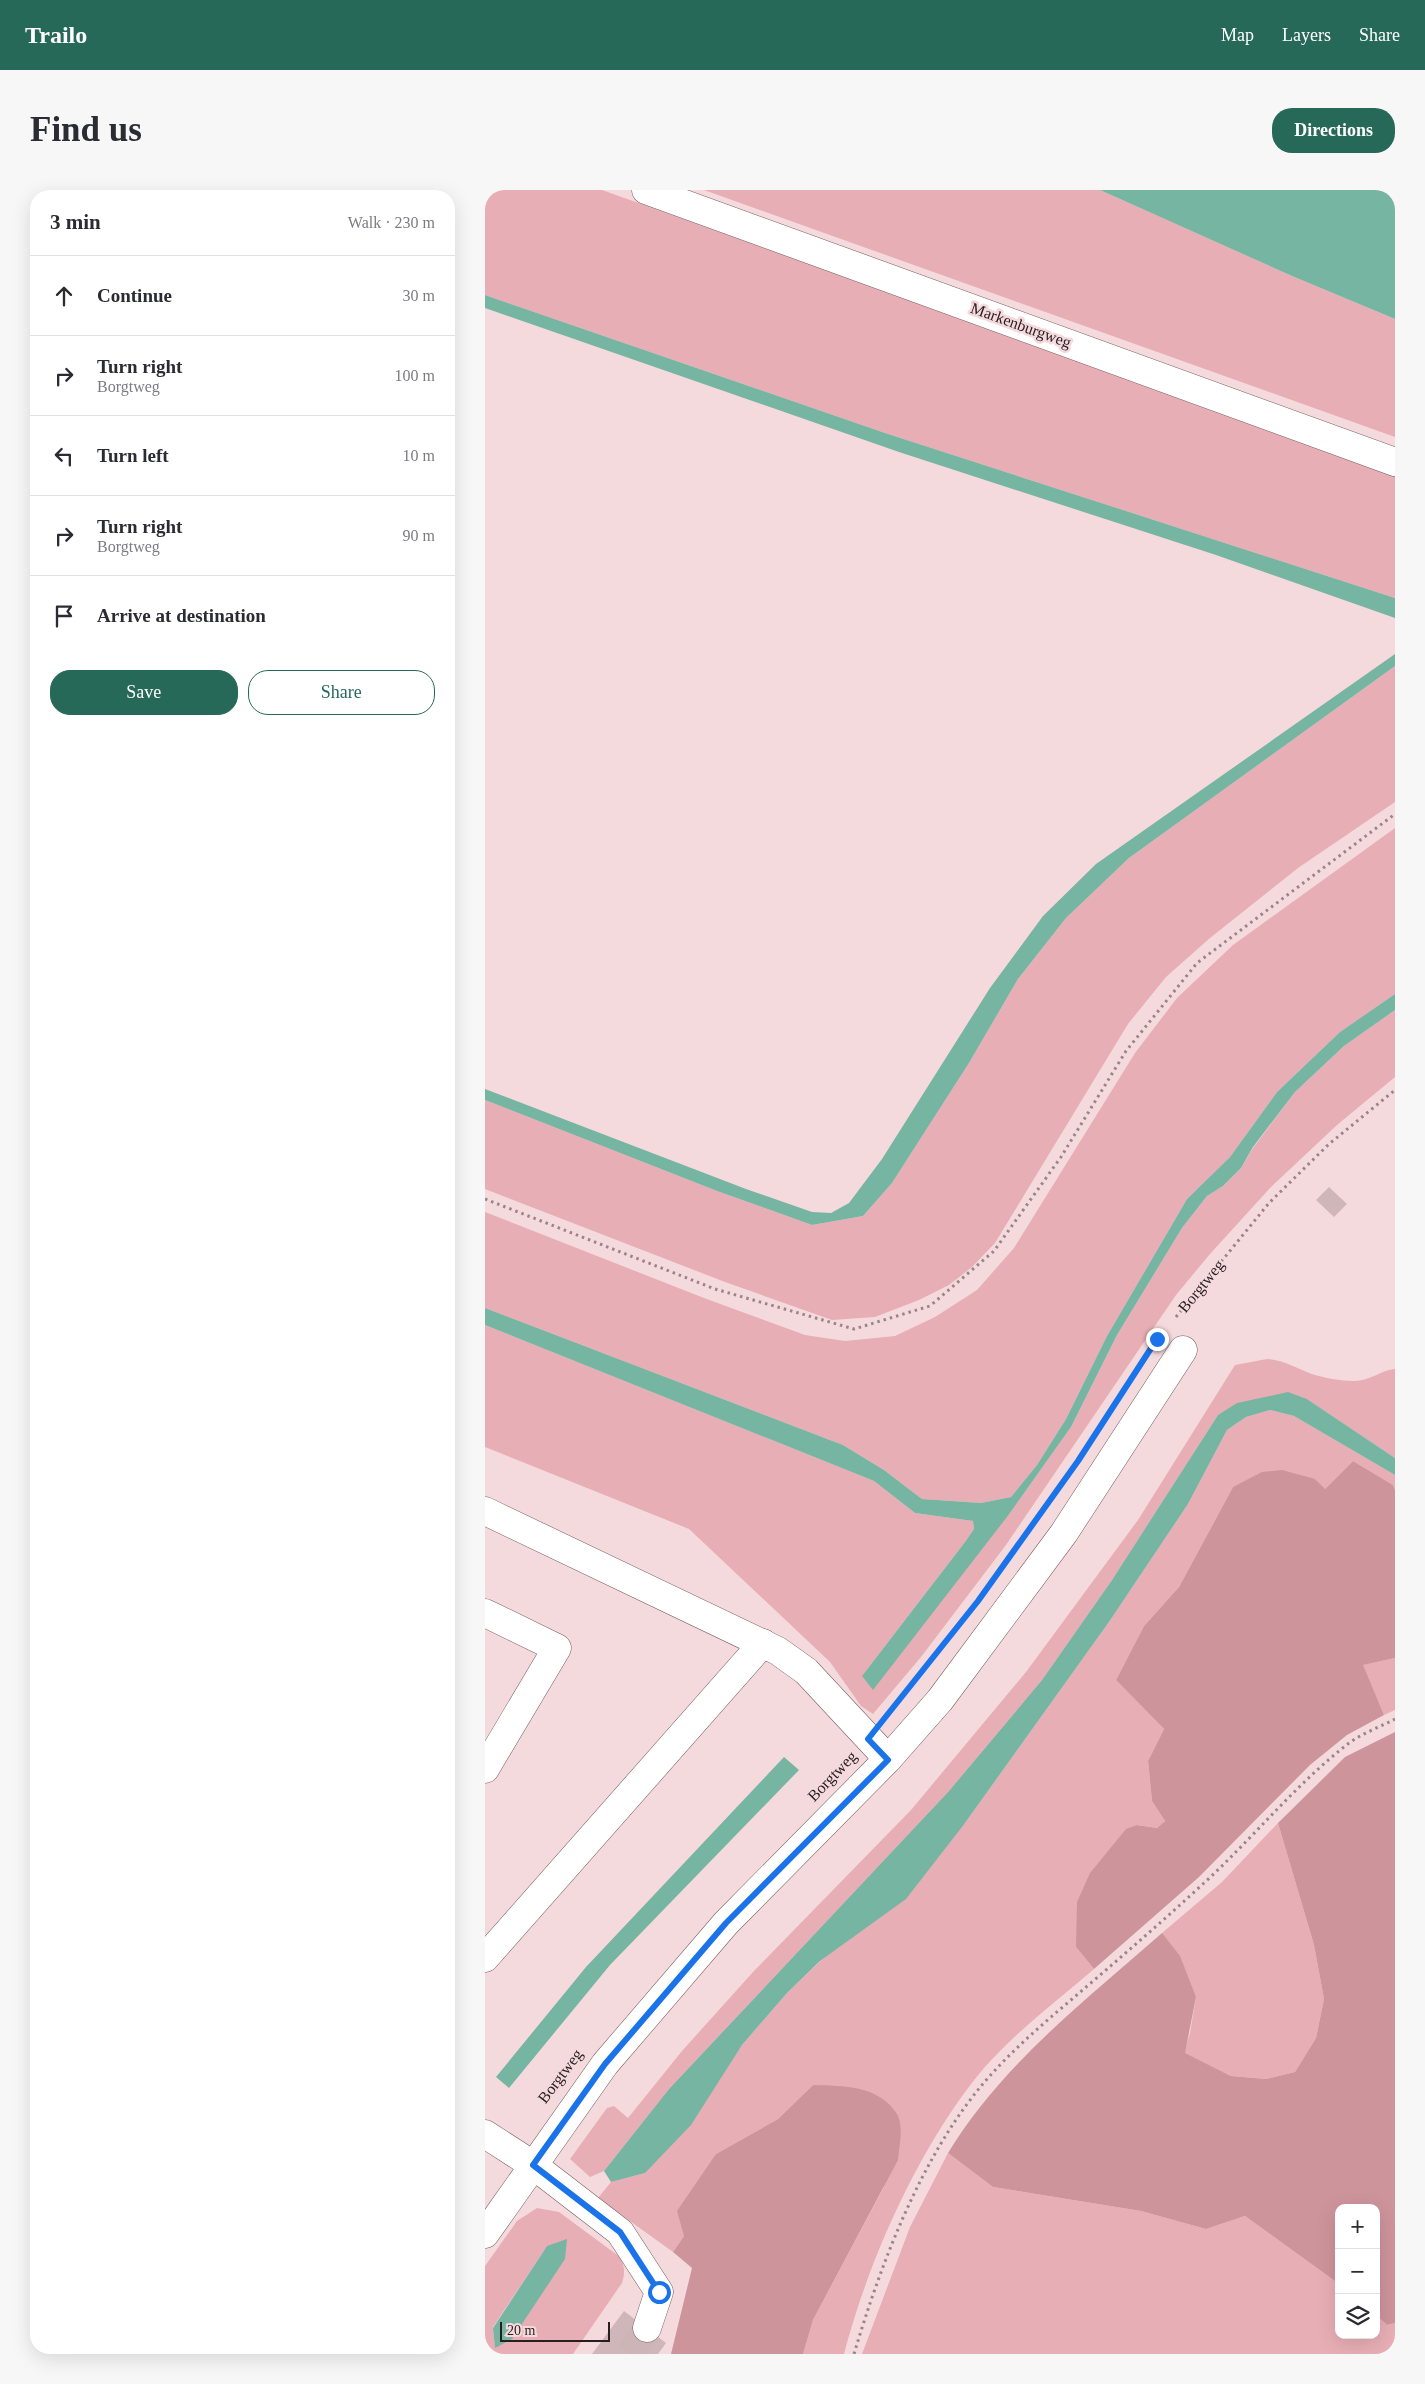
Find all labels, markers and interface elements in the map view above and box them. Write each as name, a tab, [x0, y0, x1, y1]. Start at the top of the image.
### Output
text: Trailo	[25, 22, 87, 48]
text: Map	[1221, 25, 1254, 45]
text: Layers	[1282, 25, 1331, 45]
text: Share	[1359, 25, 1400, 45]
button: Directions	[1272, 108, 1395, 153]
text: Find us	[30, 110, 142, 149]
text: 3 min	[50, 210, 101, 234]
text: Walk · 230 m	[348, 214, 435, 231]
icon: ahead	[50, 282, 78, 310]
text: Continue	[97, 285, 172, 306]
text: 30 m	[403, 287, 435, 304]
street label: Markenburgweg	[968, 299, 1073, 352]
text: Turn right	[97, 356, 182, 377]
icon: right	[50, 362, 78, 390]
text: 100 m	[395, 367, 435, 384]
text: Borgtweg	[97, 378, 160, 395]
icon: left	[50, 442, 78, 470]
text: Turn left	[97, 445, 169, 466]
text: 10 m	[403, 447, 435, 464]
text: Turn right	[97, 516, 182, 537]
icon: right	[50, 522, 78, 550]
text: 90 m	[403, 527, 435, 544]
text: Borgtweg	[97, 538, 160, 555]
icon: arrive	[50, 602, 78, 630]
text: Arrive at destination	[97, 605, 266, 626]
button: Save	[50, 670, 238, 715]
button: Share	[248, 670, 435, 715]
street label: Borgtweg	[1175, 1256, 1228, 1316]
route end	[1146, 1328, 1169, 1351]
street label: Borgtweg	[804, 1748, 861, 1805]
street label: Borgtweg	[534, 2046, 586, 2107]
map controls	[1335, 2204, 1380, 2339]
button: +	[1335, 2204, 1380, 2249]
button: −	[1335, 2249, 1380, 2294]
route start	[648, 2281, 671, 2304]
button: layers	[1335, 2294, 1380, 2339]
scale bar	[500, 2319, 610, 2342]
text: 20 m	[507, 2323, 535, 2338]

